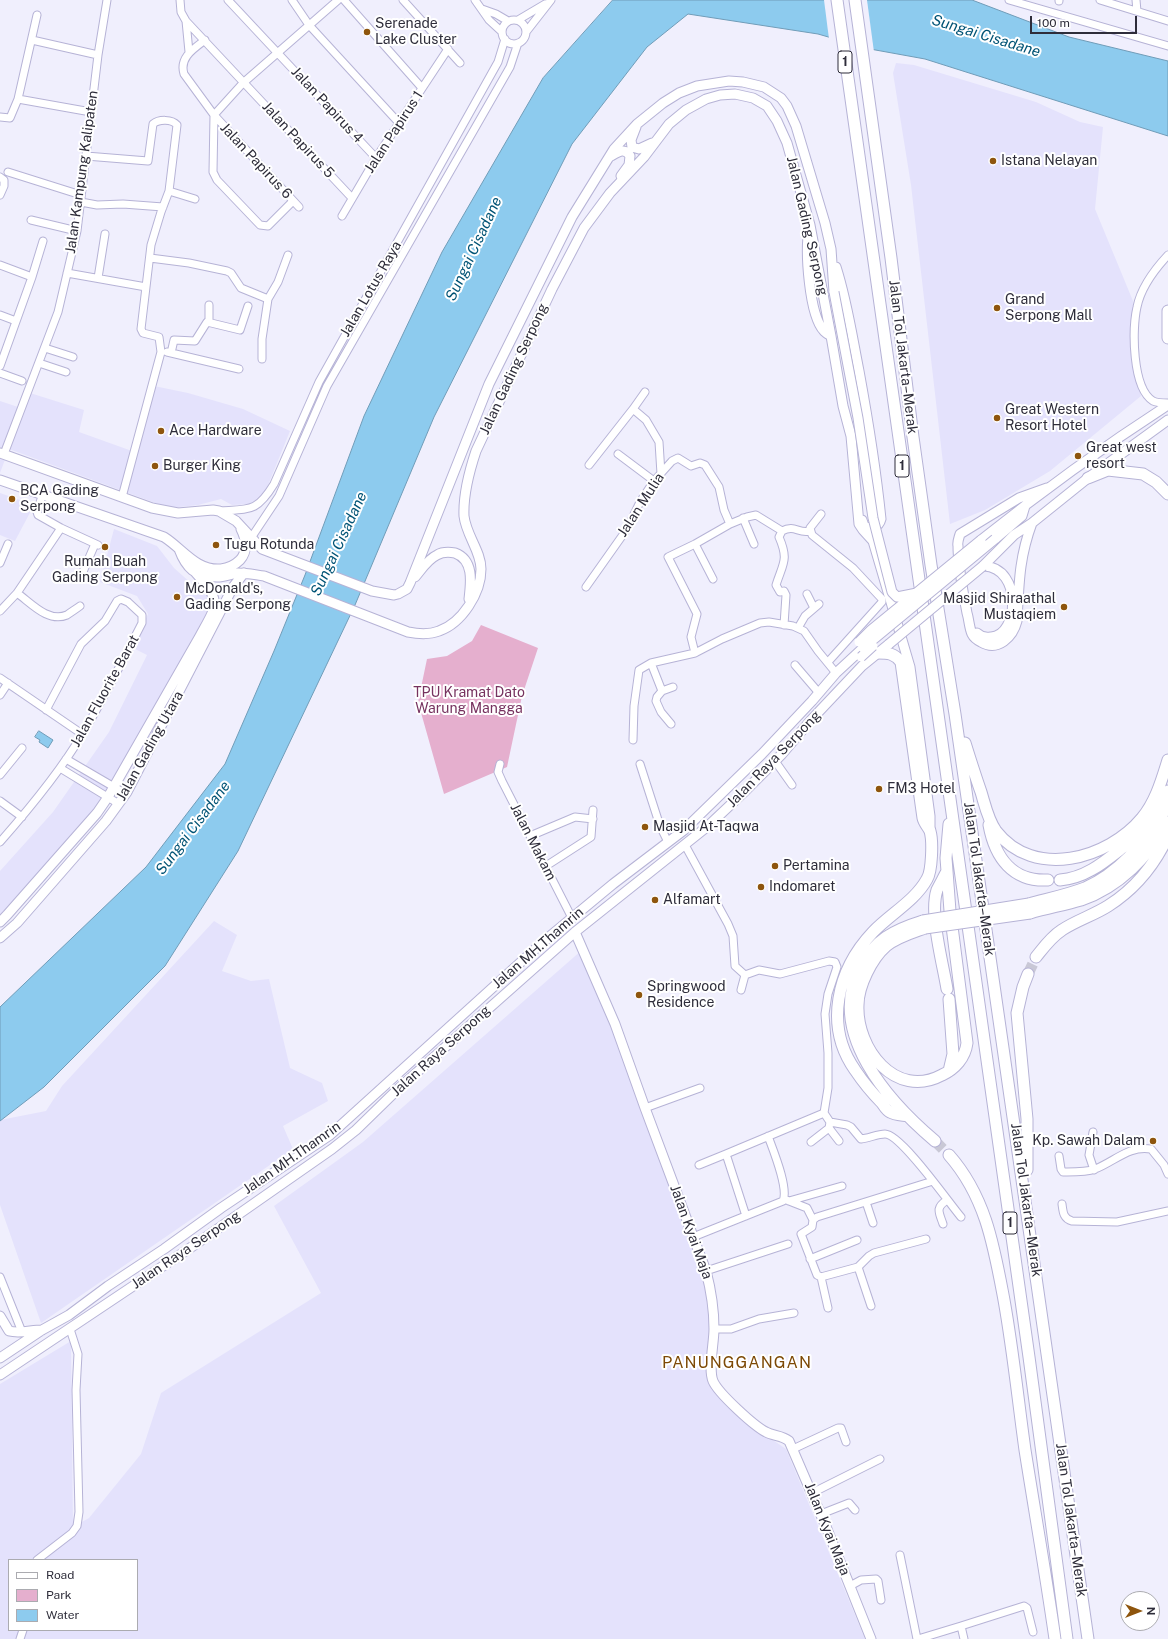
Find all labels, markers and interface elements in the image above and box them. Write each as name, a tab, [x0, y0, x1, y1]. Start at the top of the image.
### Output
scale bar	[1032, 8, 1139, 34]
water label: Sungai Cisadane	[929, 11, 1043, 61]
place label: Serenade Lake Cluster	[375, 16, 457, 48]
text: 100 m	[1037, 16, 1070, 30]
marker: Serenade Lake Cluster	[362, 27, 372, 37]
road number: 1	[838, 51, 852, 73]
street label: Jalan Papirus 4	[287, 63, 367, 147]
street label: Jalan Papirus 1	[361, 88, 427, 176]
street label: Jalan Kampung Kalipaten	[62, 89, 102, 255]
street label: Jalan Papirus 5	[258, 98, 338, 182]
street label: Jalan Papirus 6	[217, 120, 295, 202]
place label: Istana Nelayan	[1001, 153, 1097, 169]
street label: Jalan Gading Serpong	[783, 155, 831, 297]
marker: Istana Nelayan	[988, 156, 998, 166]
water label: Sungai Cisadane	[442, 194, 506, 304]
street label: Jalan Lotus Raya	[337, 238, 405, 340]
street label: Jalan Tol Jakarta–Merak	[885, 279, 921, 435]
place label: Grand Serpong Mall	[1005, 292, 1093, 324]
street label: Jalan Gading Serpong	[476, 301, 552, 437]
marker: Grand Serpong Mall	[992, 303, 1002, 313]
place label: Great Western Resort Hotel	[1005, 402, 1099, 434]
marker: Great Western Resort Hotel	[992, 413, 1002, 423]
place label: Ace Hardware	[169, 423, 262, 439]
marker: Ace Hardware	[156, 426, 166, 436]
place label: Great west resort	[1086, 440, 1157, 472]
marker: Great west resort	[1073, 451, 1083, 461]
road number: 1	[895, 455, 909, 477]
place label: Burger King	[163, 458, 241, 474]
marker: Burger King	[150, 461, 160, 471]
street label: Jalan Mulia	[614, 470, 668, 540]
place label: BCA Gading Serpong	[20, 483, 99, 516]
water label: Sungai Cisadane	[307, 489, 371, 599]
marker: BCA Gading Serpong	[7, 494, 17, 504]
place label: Tugu Rotunda	[224, 537, 314, 553]
marker: Tugu Rotunda	[211, 540, 221, 550]
marker: Rumah Buah Gading Serpong	[100, 542, 110, 552]
place label: Rumah Buah Gading Serpong	[52, 554, 158, 586]
place label: McDonald's, Gading Serpong	[185, 581, 291, 614]
place label: Masjid Shiraathal Mustaqiem	[943, 591, 1056, 624]
marker: McDonald's, Gading Serpong	[172, 592, 182, 602]
marker: Masjid Shiraathal Mustaqiem	[1059, 602, 1069, 612]
street label: Jalan Fluorite Barat	[67, 632, 143, 750]
park label: TPU Kramat Dato Warung Mangga	[413, 685, 525, 718]
street label: Jalan Gading Utara	[113, 688, 187, 804]
street label: Jalan Raya Serpong	[724, 707, 824, 811]
water label: Sungai Cisadane	[152, 778, 234, 878]
place label: FM3 Hotel	[887, 781, 956, 797]
marker: FM3 Hotel	[874, 784, 884, 794]
street label: Jalan Makam	[506, 801, 560, 883]
street label: Jalan Tol Jakarta–Merak	[960, 801, 998, 957]
place label: Masjid At-Taqwa	[653, 819, 759, 835]
marker: Masjid At-Taqwa	[640, 822, 650, 832]
place label: Pertamina	[783, 858, 850, 874]
marker: Pertamina	[770, 861, 780, 871]
place label: Indomaret	[769, 879, 836, 895]
marker: Indomaret	[756, 882, 766, 892]
place label: Alfamart	[663, 892, 721, 908]
marker: Alfamart	[650, 895, 660, 905]
street label: Jalan MH.Thamrin	[489, 904, 587, 992]
place label: Springwood Residence	[647, 979, 726, 1012]
marker: Springwood Residence	[634, 990, 644, 1000]
street label: Jalan Raya Serpong	[388, 1002, 494, 1100]
street label: Jalan MH.Thamrin	[240, 1118, 344, 1198]
street label: Jalan Tol Jakarta–Merak	[1007, 1122, 1045, 1278]
place label: Kp. Sawah Dalam	[1032, 1133, 1145, 1149]
marker: Kp. Sawah Dalam	[1148, 1136, 1158, 1146]
street label: Jalan Kyai Maja	[666, 1183, 716, 1281]
street label: Jalan Raya Serpong	[128, 1207, 244, 1293]
road number: 1	[1003, 1212, 1017, 1234]
district label: PANUNGGANGAN	[662, 1353, 812, 1373]
street label: Jalan Tol Jakarta–Merak	[1052, 1442, 1090, 1598]
street label: Jalan Kyai Maja	[801, 1480, 853, 1578]
legend	[8, 1559, 138, 1631]
text: Road	[46, 1568, 74, 1582]
text: Park	[46, 1588, 72, 1602]
north arrow	[1120, 1591, 1160, 1631]
text: N	[1145, 1607, 1157, 1615]
text: Water	[46, 1608, 79, 1622]

